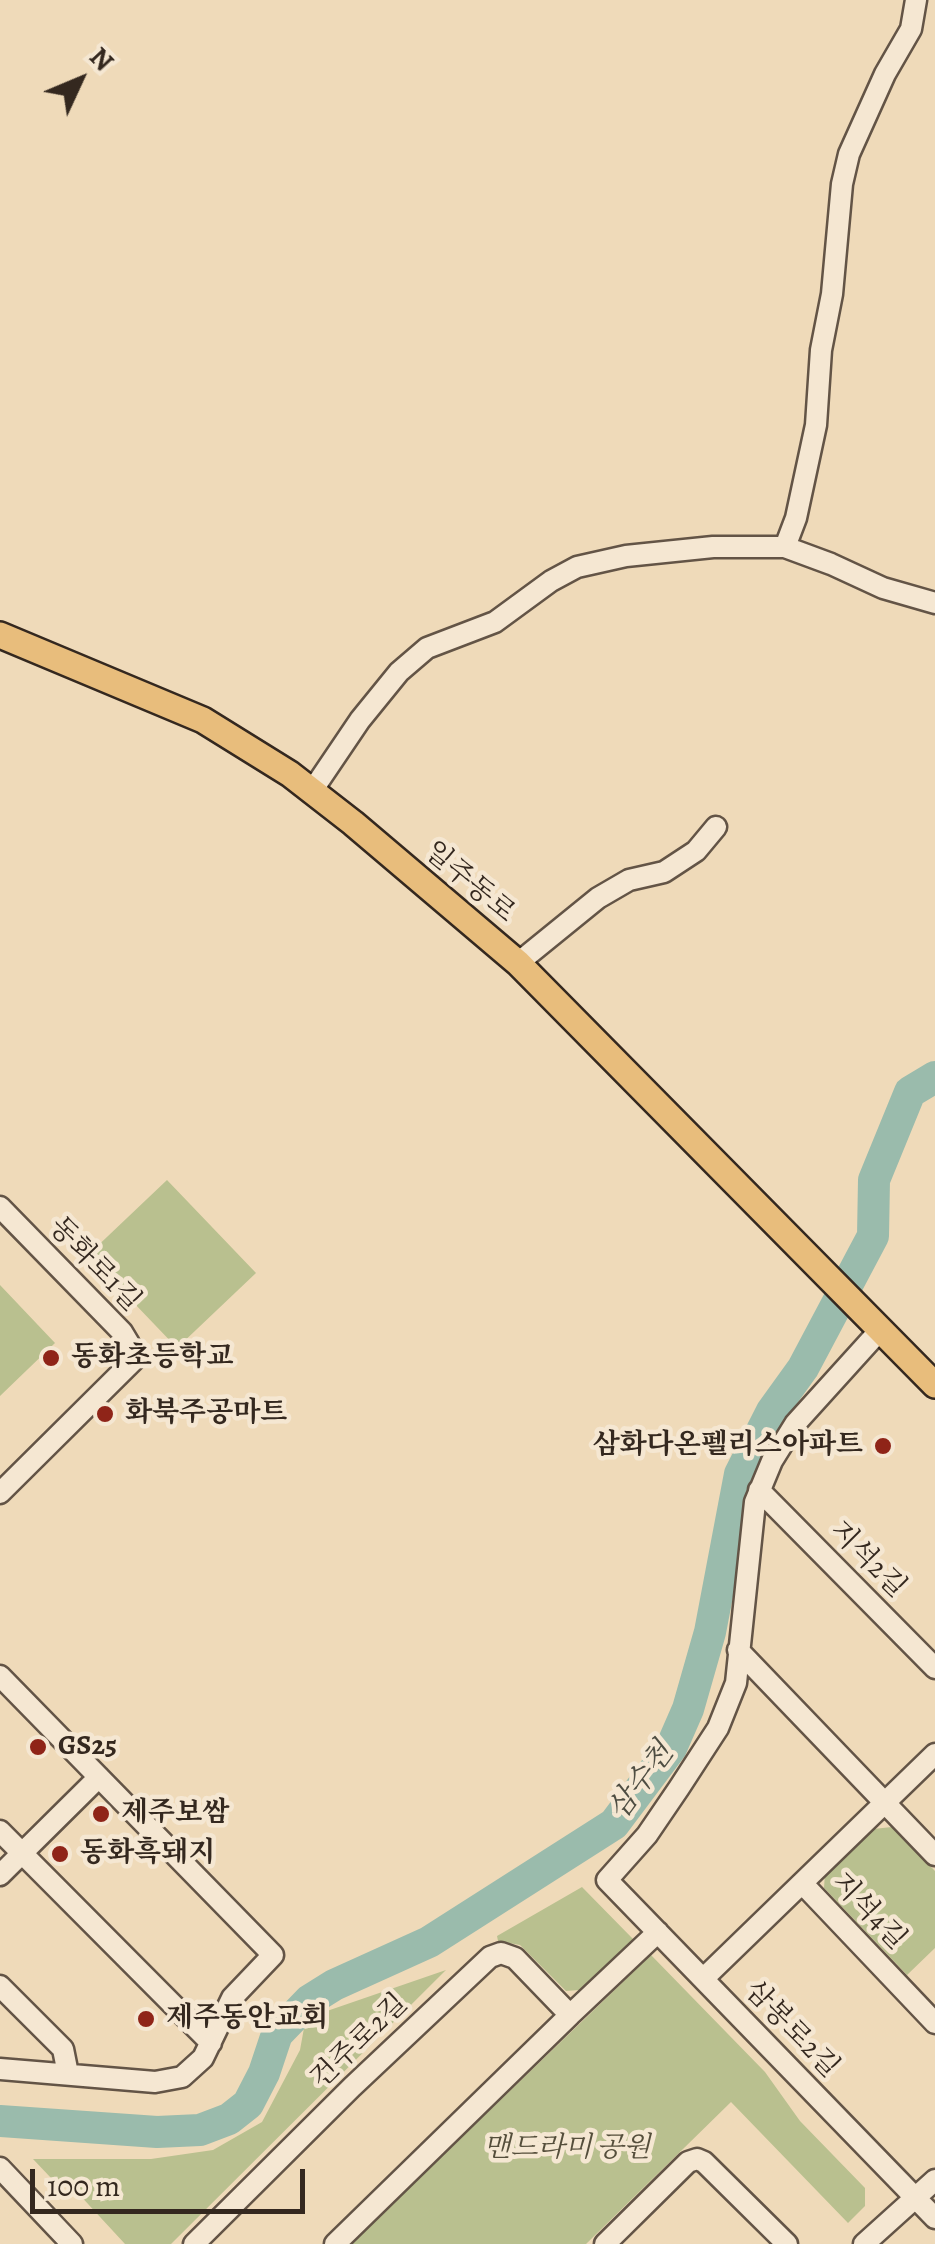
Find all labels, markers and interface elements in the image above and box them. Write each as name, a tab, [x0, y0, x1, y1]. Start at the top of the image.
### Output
north arrow	[30, 30, 130, 130]
text: N	[81, 39, 122, 80]
street label: 일주동로	[417, 835, 521, 931]
street label: 동화로1길	[41, 1211, 147, 1319]
place label: 동화초등학교	[71, 1341, 233, 1375]
marker: 동화초등학교	[40, 1347, 62, 1369]
place label: 화북주공마트	[125, 1397, 287, 1431]
marker: 화북주공마트	[94, 1403, 116, 1425]
place label: 삼화다온펠리스아파트	[593, 1429, 863, 1463]
marker: 삼화다온펠리스아파트	[872, 1435, 894, 1457]
street label: 지석2길	[822, 1515, 912, 1605]
place label: GS25	[58, 1730, 117, 1764]
marker: GS25	[27, 1736, 49, 1758]
water label: 삼수천	[601, 1736, 683, 1828]
place label: 제주보쌈	[121, 1797, 229, 1831]
marker: 제주보쌈	[90, 1803, 112, 1825]
place label: 동화흑돼지	[80, 1837, 215, 1871]
marker: 동화흑돼지	[49, 1843, 71, 1865]
street label: 지석4길	[823, 1867, 913, 1957]
street label: 삼봉로2길	[737, 1975, 845, 2085]
street label: 건주로2길	[305, 1988, 415, 2096]
place label: 제주동안교회	[166, 2002, 328, 2036]
marker: 제주동안교회	[135, 2008, 157, 2030]
park label: 맨드라미 공원	[483, 2132, 651, 2166]
scale bar	[35, 2149, 310, 2211]
text: 100 m	[47, 2166, 120, 2206]

